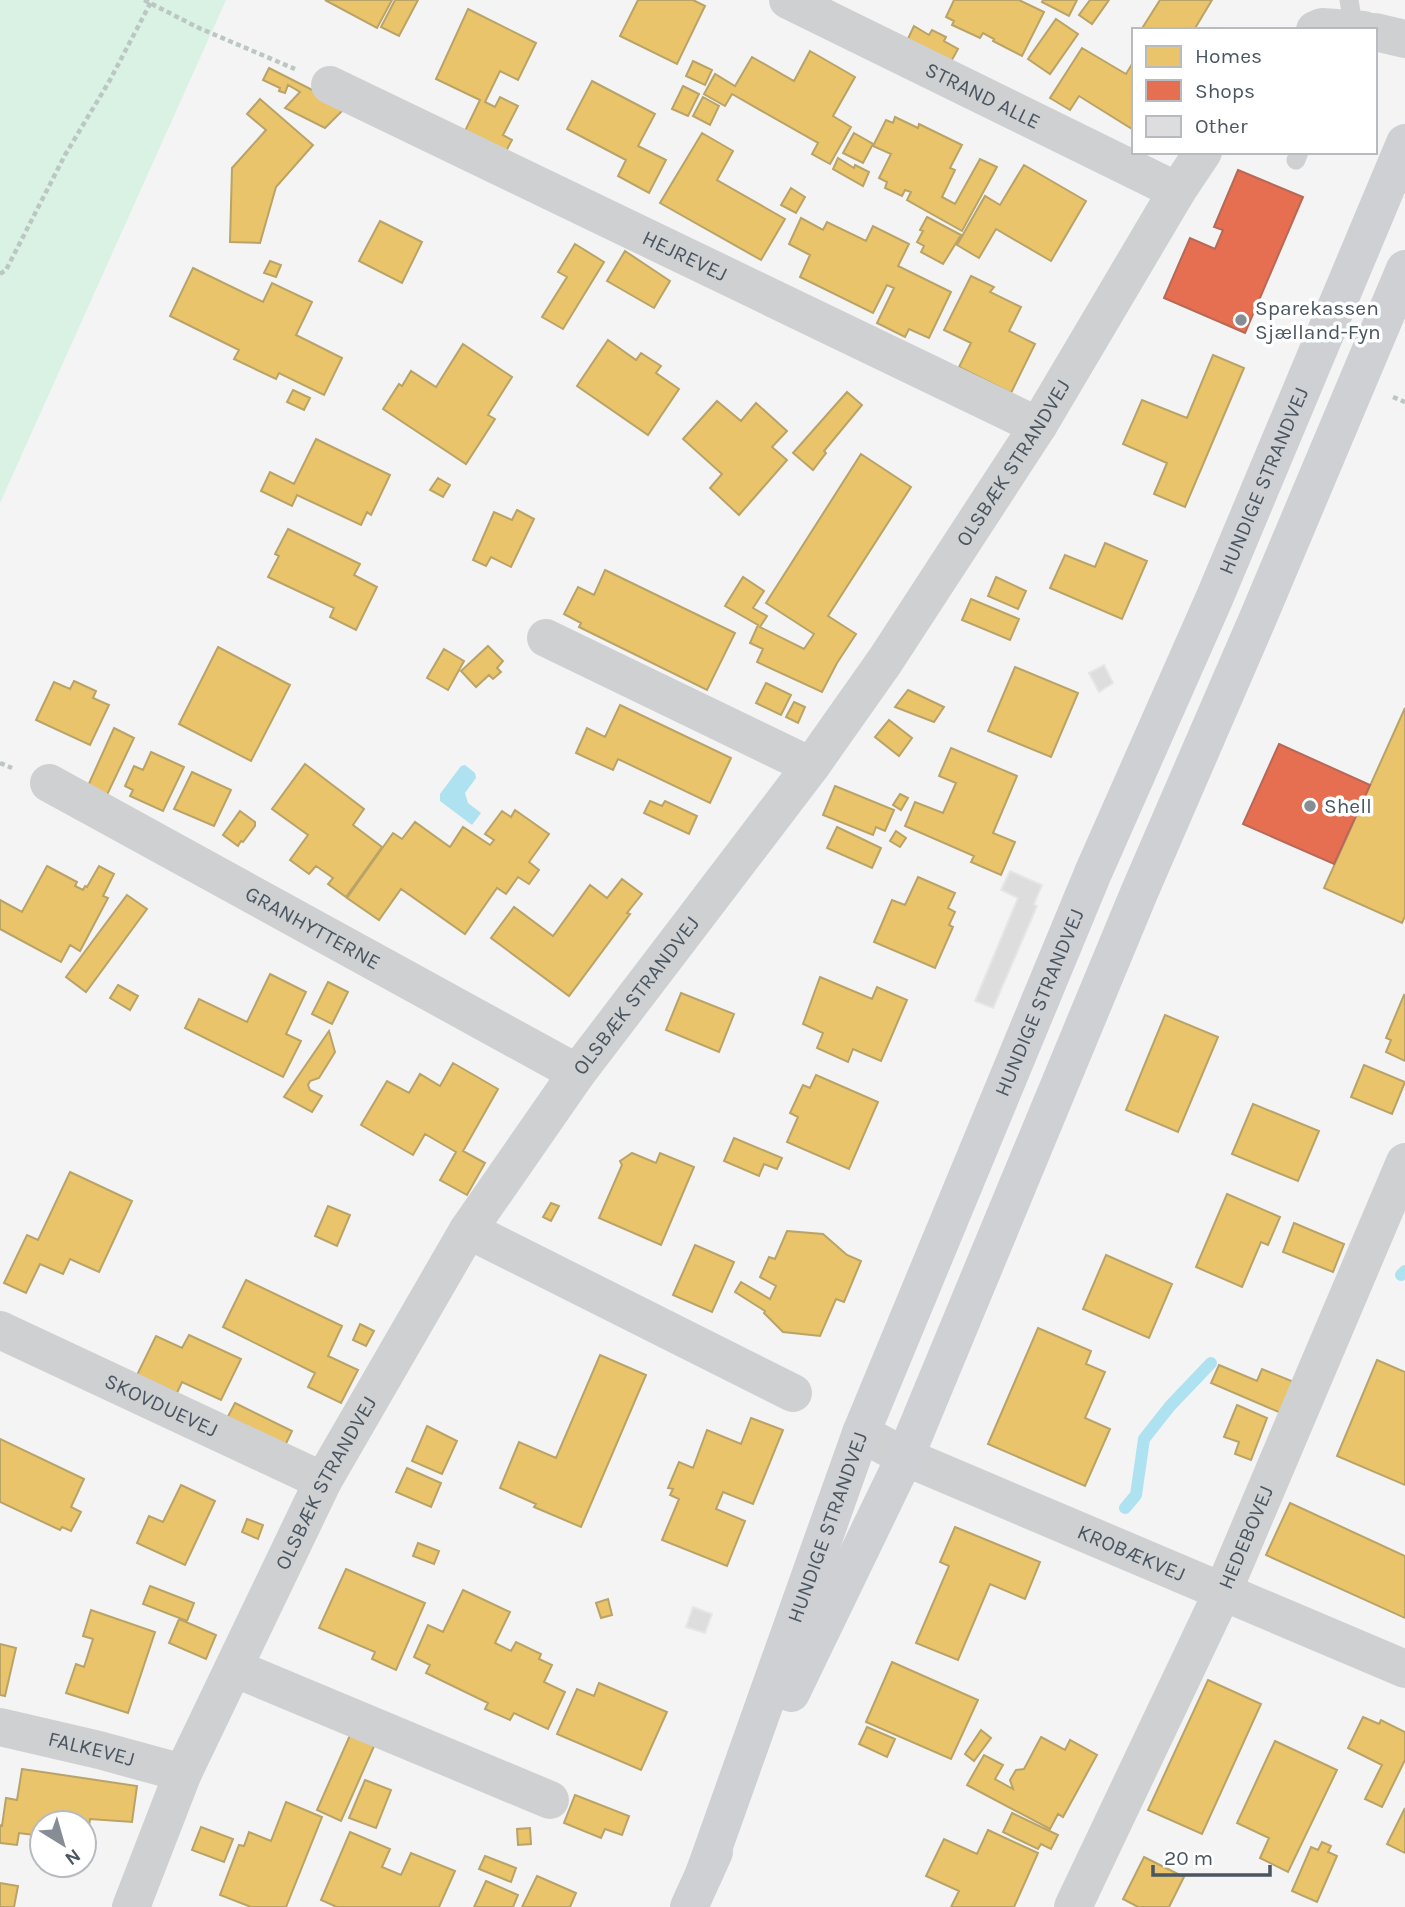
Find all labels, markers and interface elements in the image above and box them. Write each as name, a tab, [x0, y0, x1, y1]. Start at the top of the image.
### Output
legend	[1132, 28, 1377, 154]
text: Homes	[1195, 44, 1262, 68]
street label: STRAND ALLE	[921, 57, 1044, 134]
text: Shops	[1195, 79, 1255, 103]
text: Other	[1195, 114, 1248, 138]
street label: HEJREVEJ	[639, 225, 731, 287]
place label: Sparekassen Sjælland-Fyn	[1255, 296, 1381, 344]
marker: Sparekassen Sjælland-Fyn	[1233, 312, 1249, 328]
street label: OLSBÆK STRANDVEJ	[951, 375, 1075, 551]
street label: HUNDIGE STRANDVEJ	[1214, 384, 1313, 578]
place label: Shell	[1324, 794, 1372, 818]
marker: Shell	[1302, 798, 1318, 814]
street label: GRANHYTTERNE	[241, 881, 384, 975]
street label: HUNDIGE STRANDVEJ	[990, 905, 1089, 1100]
street label: OLSBÆK STRANDVEJ	[568, 911, 704, 1080]
street label: SKOVDUEVEJ	[101, 1369, 222, 1442]
street label: OLSBÆK STRANDVEJ	[270, 1392, 381, 1574]
street label: HUNDIGE STRANDVEJ	[782, 1429, 872, 1626]
street label: HEDEBOVEJ	[1213, 1482, 1278, 1593]
street label: KROBÆKVEJ	[1074, 1520, 1189, 1586]
street label: FALKEVEJ	[46, 1727, 137, 1771]
north arrow	[28, 1809, 98, 1879]
scale bar	[1153, 1834, 1270, 1878]
text: N	[61, 1844, 85, 1870]
text: 20 m	[1164, 1846, 1213, 1870]

